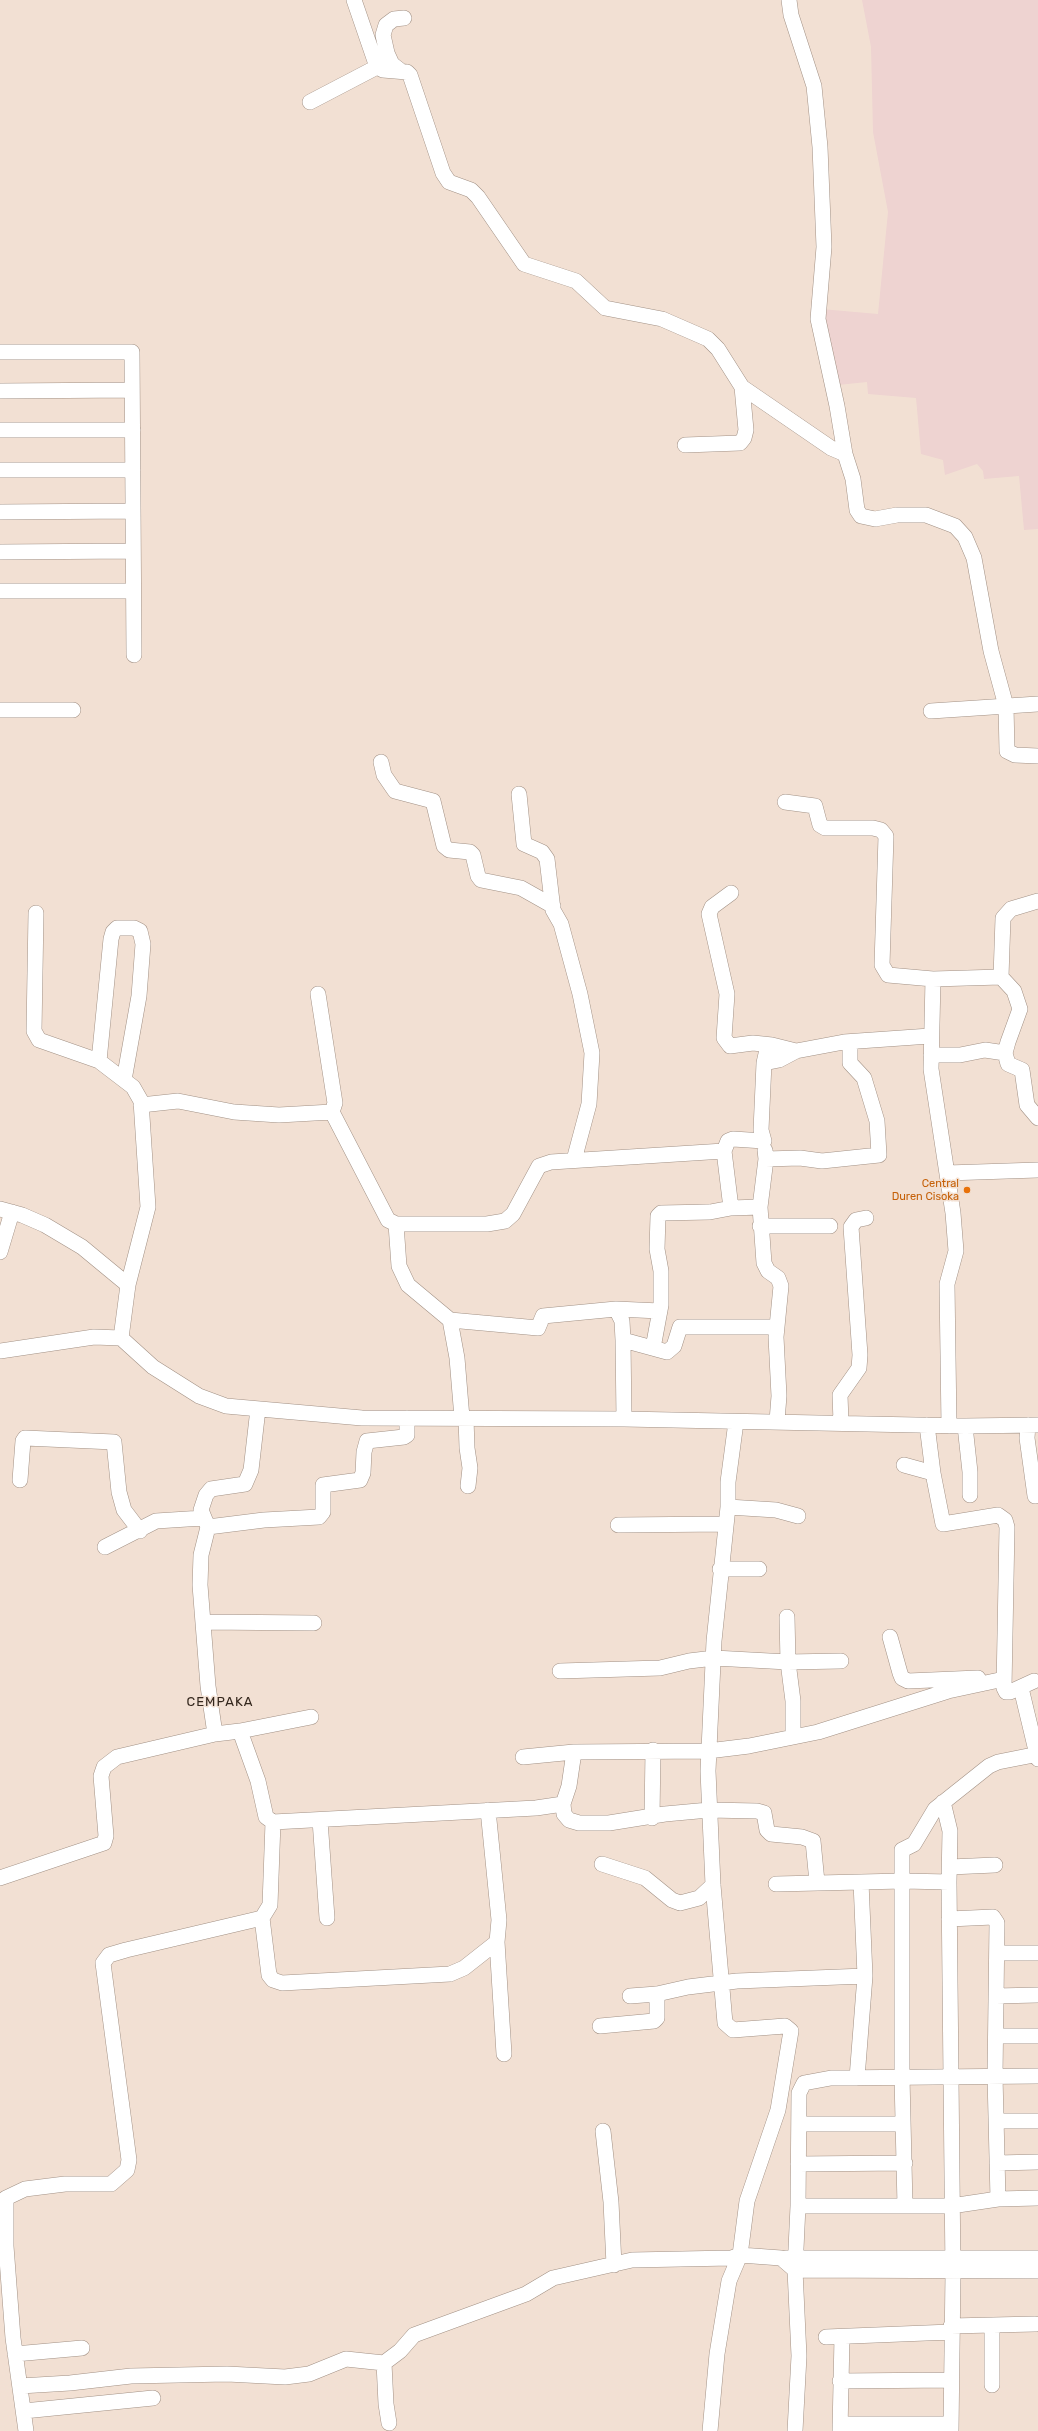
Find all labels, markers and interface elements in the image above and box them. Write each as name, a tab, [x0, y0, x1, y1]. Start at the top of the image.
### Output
place label: Central Duren Cisoka	[892, 1177, 959, 1203]
marker: Central Duren Cisoka	[962, 1185, 972, 1195]
district label: CEMPAKA	[187, 1694, 253, 1710]

